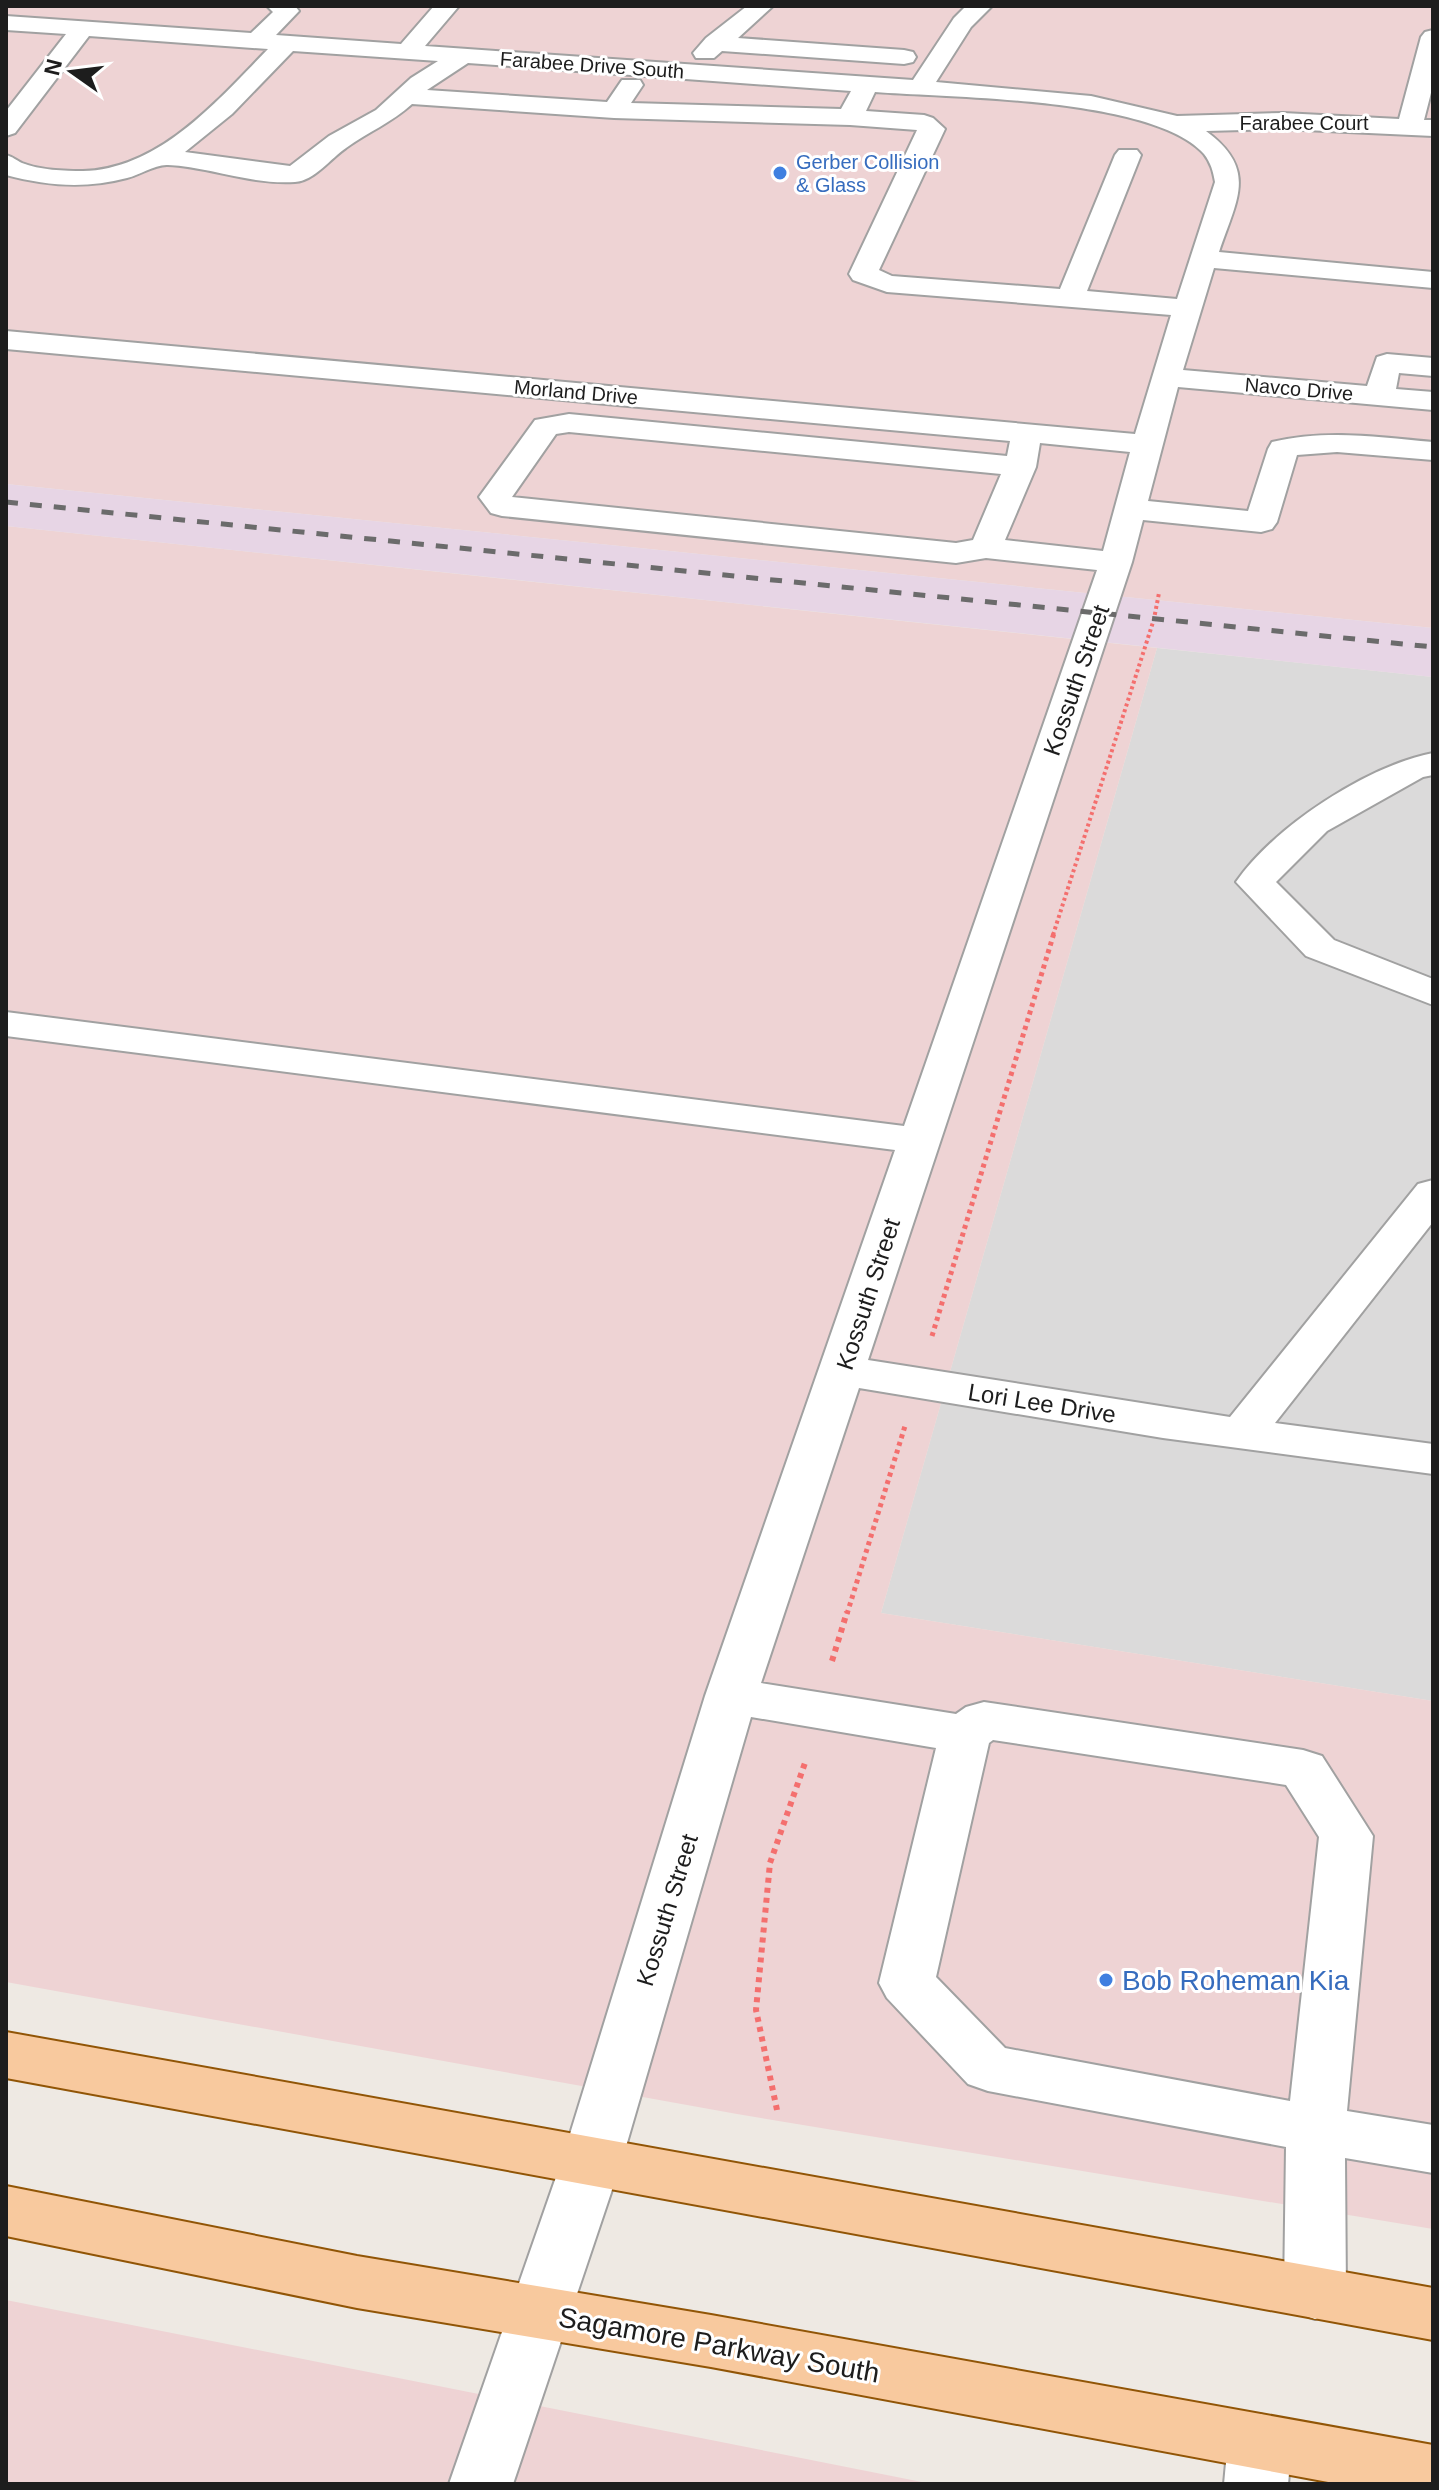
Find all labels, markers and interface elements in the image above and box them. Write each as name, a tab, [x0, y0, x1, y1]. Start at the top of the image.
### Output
north arrow	[32, 32, 112, 112]
street label: Farabee Drive South	[499, 48, 685, 82]
text: N	[39, 57, 67, 78]
street label: Farabee Court	[1240, 112, 1369, 134]
place label: Gerber Collision & Glass	[796, 151, 939, 196]
marker: Gerber Collision & Glass	[771, 164, 789, 182]
street label: Navco Drive	[1244, 373, 1354, 405]
street label: Morland Drive	[513, 376, 639, 408]
street label: Kossuth Street	[1038, 601, 1114, 759]
street label: Kossuth Street	[831, 1215, 905, 1373]
street label: Lori Lee Drive	[966, 1378, 1118, 1428]
street label: Kossuth Street	[631, 1830, 703, 1989]
place label: Bob Roheman Kia	[1122, 1965, 1350, 1996]
marker: Bob Roheman Kia	[1097, 1971, 1115, 1989]
street label: Sagamore Parkway South	[556, 2301, 882, 2389]

